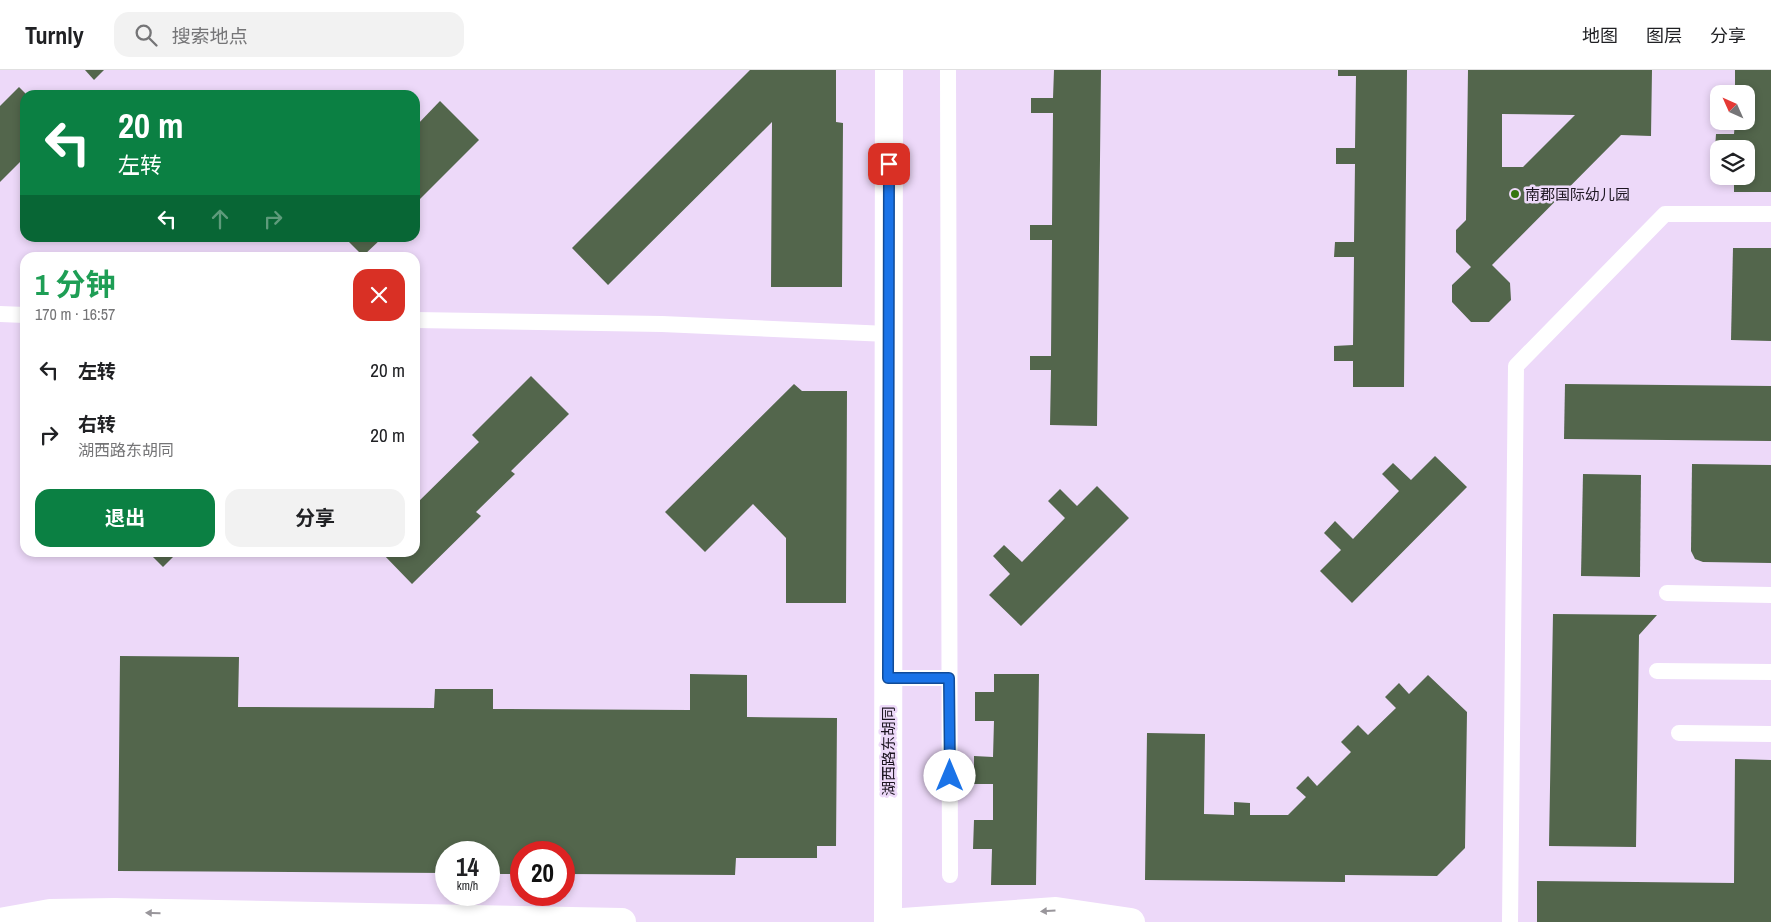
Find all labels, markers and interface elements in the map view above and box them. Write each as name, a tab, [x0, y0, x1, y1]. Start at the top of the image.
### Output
search box	[114, 12, 464, 57]
text: Turnly	[25, 19, 84, 51]
icon: search	[132, 21, 160, 49]
text: 搜索地点	[172, 23, 248, 49]
text: 地图	[1582, 23, 1618, 48]
text: 图层	[1646, 23, 1682, 48]
text: 分享	[1710, 23, 1746, 48]
north arrow	[1710, 85, 1755, 130]
map controls	[1710, 85, 1755, 185]
text: 20 m	[118, 102, 183, 149]
icon: left	[35, 110, 100, 175]
button: layers	[1710, 140, 1755, 185]
pin	[868, 143, 910, 185]
text: 左转	[118, 150, 162, 180]
icon: arrive	[875, 150, 903, 178]
place label: 南郡国际幼儿园	[1525, 184, 1630, 205]
marker: 南郡国际幼儿园	[1509, 188, 1521, 200]
icon: left	[153, 205, 181, 233]
icon: ahead	[206, 205, 234, 233]
icon: right	[259, 205, 287, 233]
text: 1 分钟	[35, 264, 116, 304]
button: close	[353, 269, 405, 321]
text: 170 m · 16:57	[35, 303, 115, 325]
icon: left	[35, 356, 63, 384]
text: 20 m	[370, 357, 405, 383]
text: 左转	[78, 358, 116, 384]
text: 右转	[78, 411, 116, 437]
icon: right	[35, 421, 63, 449]
text: 20 m	[370, 422, 405, 448]
text: 湖西路东胡同	[78, 439, 174, 461]
button: 退出	[35, 489, 215, 547]
button: 分享	[225, 489, 405, 547]
street label: 湖西路东胡同	[878, 706, 899, 796]
position arrow	[923, 749, 975, 801]
speed limit sign: 20	[510, 841, 575, 906]
text: 14	[456, 850, 479, 884]
text: km/h	[457, 878, 478, 894]
one-way arrow	[1040, 908, 1056, 916]
one-way arrow	[145, 909, 161, 917]

